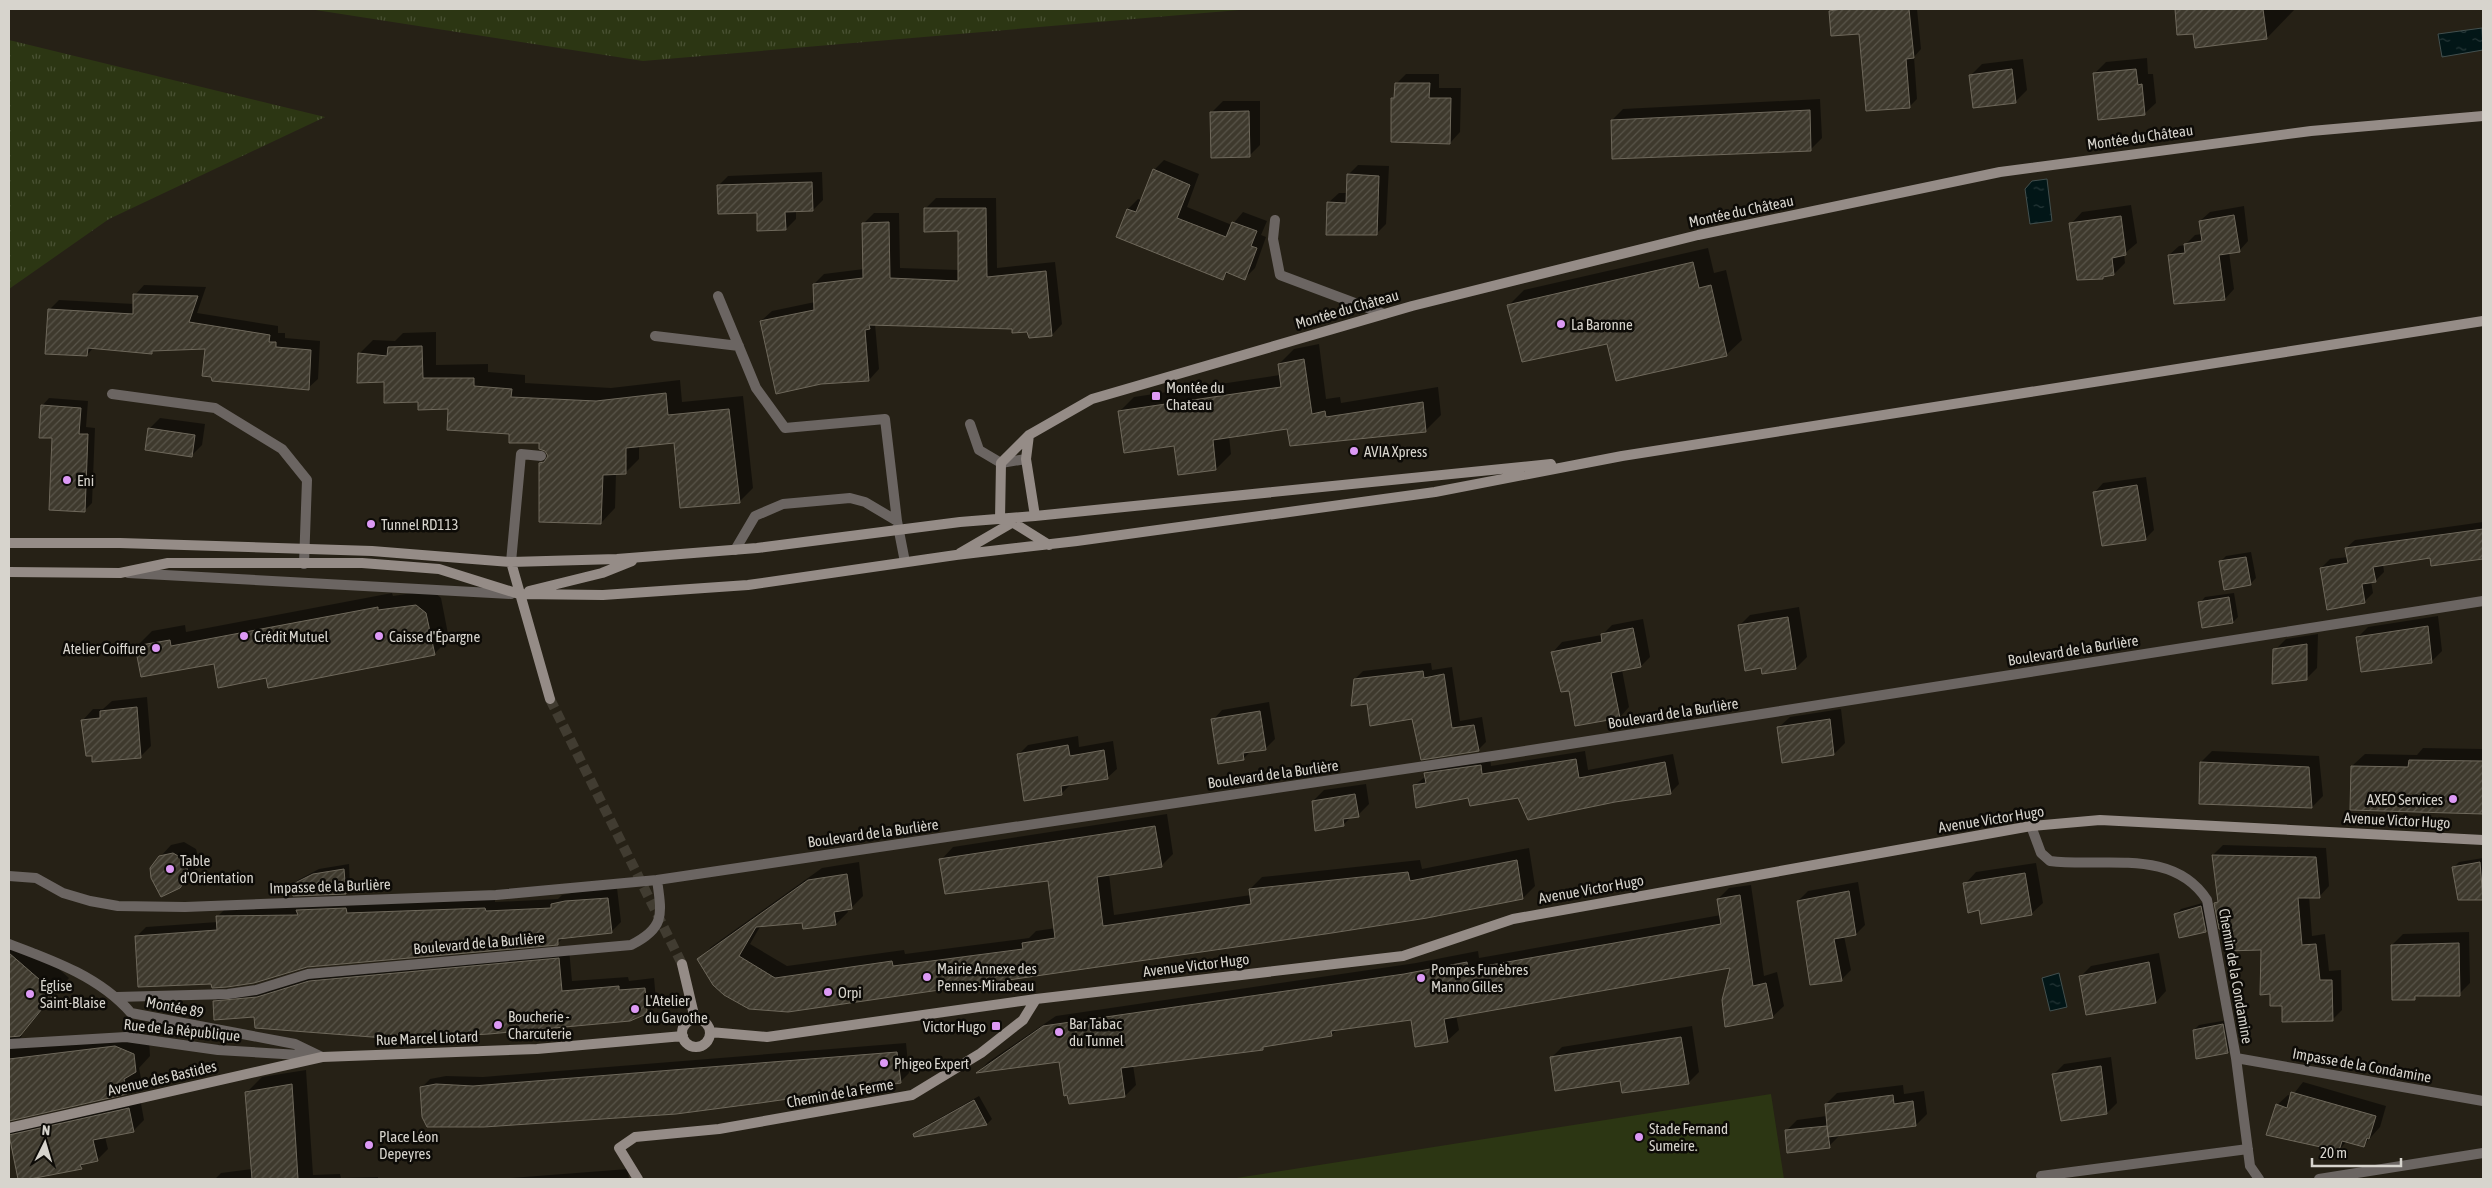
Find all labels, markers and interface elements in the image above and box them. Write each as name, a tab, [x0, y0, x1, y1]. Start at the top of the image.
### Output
street label: Montée du Château	[2086, 121, 2194, 153]
street label: Montée du Château	[1687, 192, 1795, 230]
street label: Montée du Château	[1293, 286, 1401, 332]
place label: La Baronne	[1571, 316, 1633, 333]
marker: La Baronne	[1555, 318, 1567, 330]
place label: Montée du Chateau	[1166, 379, 1225, 413]
marker: Montée du Chateau	[1150, 390, 1162, 402]
place label: AVIA Xpress	[1364, 443, 1427, 460]
marker: AVIA Xpress	[1348, 445, 1360, 457]
place label: Eni	[77, 472, 94, 489]
marker: Eni	[61, 474, 73, 486]
place label: Tunnel RD113	[381, 516, 459, 533]
marker: Tunnel RD113	[365, 518, 377, 530]
place label: Crédit Mutuel	[254, 628, 329, 645]
place label: Caisse d'Épargne	[389, 628, 480, 645]
marker: Crédit Mutuel	[238, 630, 250, 642]
marker: Caisse d'Épargne	[373, 630, 385, 642]
street label: Boulevard de la Burlière	[2007, 631, 2140, 669]
place label: Atelier Coiffure	[63, 640, 146, 657]
marker: Atelier Coiffure	[150, 642, 162, 654]
street label: Boulevard de la Burlière	[1607, 694, 1740, 732]
street label: Boulevard de la Burlière	[1207, 756, 1340, 792]
place label: AXEO Services	[2367, 791, 2443, 808]
marker: AXEO Services	[2447, 793, 2459, 805]
street label: Avenue Victor Hugo	[1937, 802, 2045, 836]
street label: Avenue Victor Hugo	[2343, 809, 2451, 831]
street label: Boulevard de la Burlière	[807, 815, 940, 851]
place label: Table d'Orientation	[180, 852, 254, 886]
marker: Table d'Orientation	[164, 863, 176, 875]
street label: Avenue Victor Hugo	[1537, 871, 1645, 907]
street label: Impasse de la Burlière	[269, 875, 391, 897]
street label: Chemin de la Condamine	[2216, 907, 2256, 1045]
street label: Boulevard de la Burlière	[413, 929, 546, 957]
street label: Avenue Victor Hugo	[1142, 950, 1250, 980]
place label: Mairie Annexe des Pennes-Mirabeau	[937, 960, 1037, 994]
place label: Pompes Funèbres Manno Gilles	[1431, 961, 1528, 995]
marker: Mairie Annexe des Pennes-Mirabeau	[921, 971, 933, 983]
marker: Pompes Funèbres Manno Gilles	[1415, 972, 1427, 984]
place label: Église Saint-Blaise	[40, 977, 106, 1011]
place label: Orpi	[838, 984, 862, 1001]
marker: Orpi	[822, 986, 834, 998]
marker: Église Saint-Blaise	[24, 988, 36, 1000]
place label: L'Atelier du Gavothe	[645, 992, 708, 1026]
street label: Montée 89	[145, 993, 205, 1021]
marker: L'Atelier du Gavothe	[629, 1003, 641, 1015]
place label: Boucherie - Charcuterie	[508, 1008, 572, 1042]
street label: Rue de la République	[123, 1015, 241, 1045]
place label: Bar Tabac du Tunnel	[1069, 1015, 1124, 1049]
place label: Victor Hugo	[923, 1018, 986, 1035]
marker: Boucherie - Charcuterie	[492, 1019, 504, 1031]
marker: Victor Hugo	[990, 1020, 1002, 1032]
marker: Bar Tabac du Tunnel	[1053, 1026, 1065, 1038]
street label: Rue Marcel Liotard	[375, 1028, 479, 1048]
street label: Impasse de la Condamine	[2291, 1044, 2433, 1086]
place label: Phigeo Expert	[894, 1055, 969, 1072]
street label: Avenue des Bastides	[106, 1057, 218, 1099]
marker: Phigeo Expert	[878, 1057, 890, 1069]
street label: Chemin de la Ferme	[785, 1075, 895, 1111]
north arrow	[20, 1118, 70, 1168]
place label: Stade Fernand Sumeire.	[1649, 1120, 1728, 1154]
text: N	[41, 1122, 51, 1138]
place label: Place Léon Depeyres	[379, 1128, 439, 1162]
marker: Stade Fernand Sumeire.	[1633, 1131, 1645, 1143]
scale bar	[2312, 1136, 2401, 1168]
marker: Place Léon Depeyres	[363, 1139, 375, 1151]
text: 20 m	[2320, 1144, 2347, 1161]

